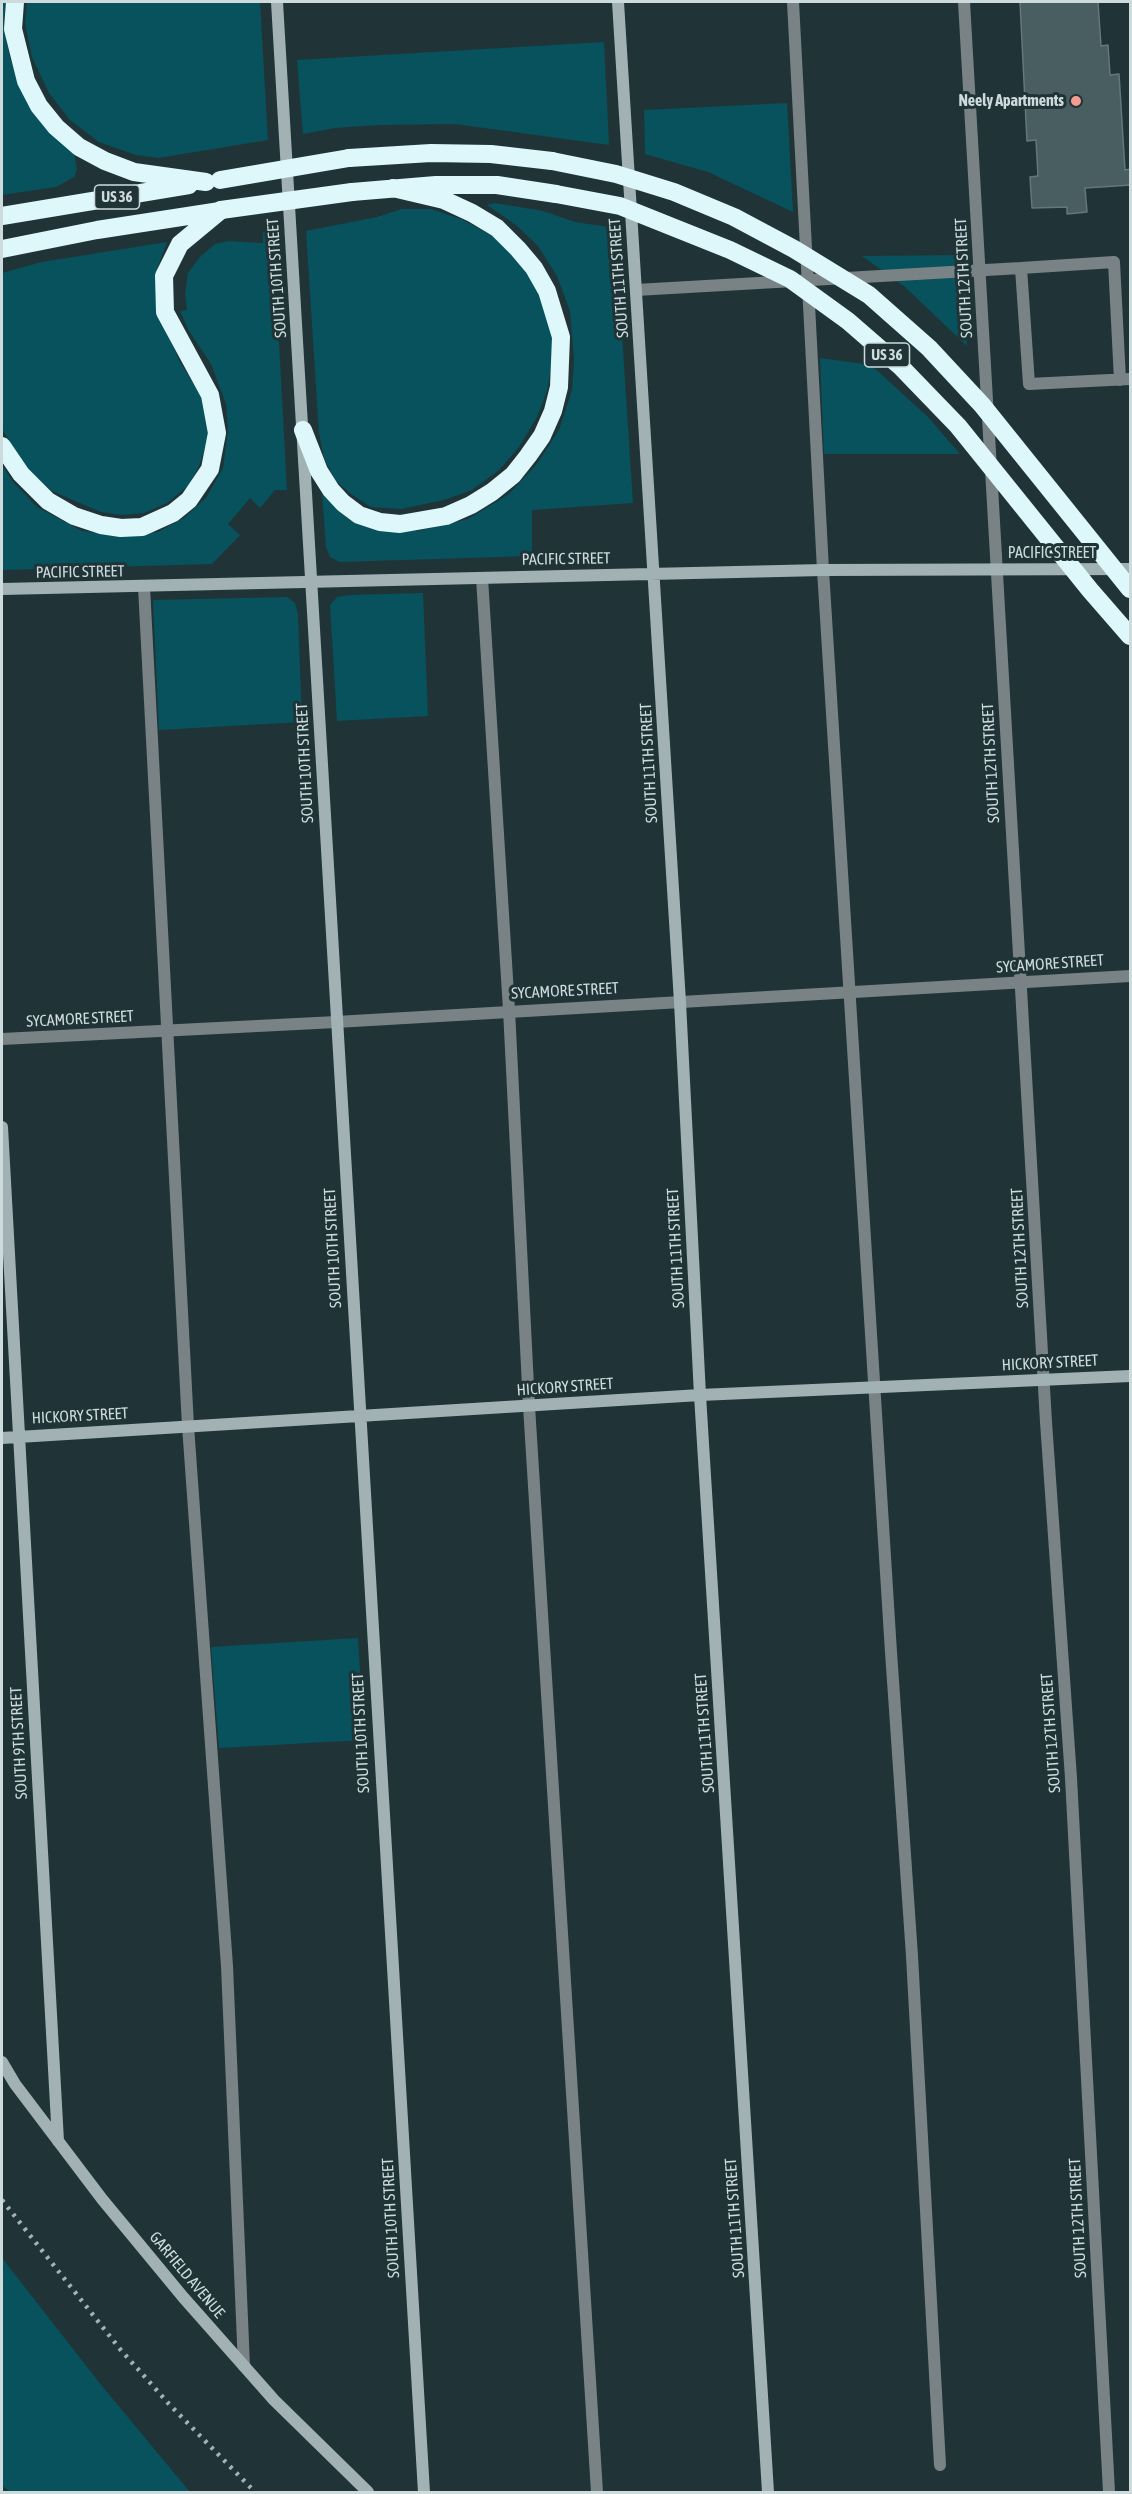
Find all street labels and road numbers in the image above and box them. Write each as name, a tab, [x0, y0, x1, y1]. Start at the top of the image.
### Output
road number: US 36	[94, 185, 140, 209]
street label: SOUTH 10TH STREET	[263, 217, 291, 339]
street label: SOUTH 11TH STREET	[605, 217, 633, 339]
street label: SOUTH 12TH STREET	[951, 218, 977, 338]
road number: US 36	[864, 343, 910, 367]
street label: PACIFIC STREET	[1008, 543, 1096, 563]
street label: PACIFIC STREET	[522, 549, 610, 569]
street label: PACIFIC STREET	[36, 562, 124, 582]
street label: SOUTH 10TH STREET	[292, 703, 318, 823]
street label: SOUTH 11TH STREET	[636, 703, 662, 823]
street label: SOUTH 12TH STREET	[978, 703, 1004, 823]
street label: SYCAMORE STREET	[996, 951, 1104, 977]
street label: SYCAMORE STREET	[511, 979, 619, 1003]
street label: SYCAMORE STREET	[26, 1007, 134, 1031]
street label: SOUTH 10TH STREET	[320, 1188, 346, 1308]
street label: SOUTH 11TH STREET	[663, 1188, 689, 1308]
street label: SOUTH 12TH STREET	[1007, 1188, 1033, 1308]
street label: HICKORY STREET	[1001, 1351, 1099, 1375]
street label: HICKORY STREET	[516, 1374, 614, 1400]
street label: HICKORY STREET	[31, 1404, 129, 1428]
street label: SOUTH 11TH STREET	[691, 1672, 719, 1794]
street label: SOUTH 12TH STREET	[1037, 1672, 1065, 1794]
street label: SOUTH 10TH STREET	[348, 1673, 374, 1793]
street label: SOUTH 9TH STREET	[6, 1686, 32, 1800]
street label: SOUTH 11TH STREET	[721, 2157, 749, 2279]
street label: SOUTH 10TH STREET	[378, 2158, 404, 2278]
street label: SOUTH 12TH STREET	[1065, 2158, 1091, 2278]
street label: GARFIELD AVENUE	[145, 2228, 229, 2322]

